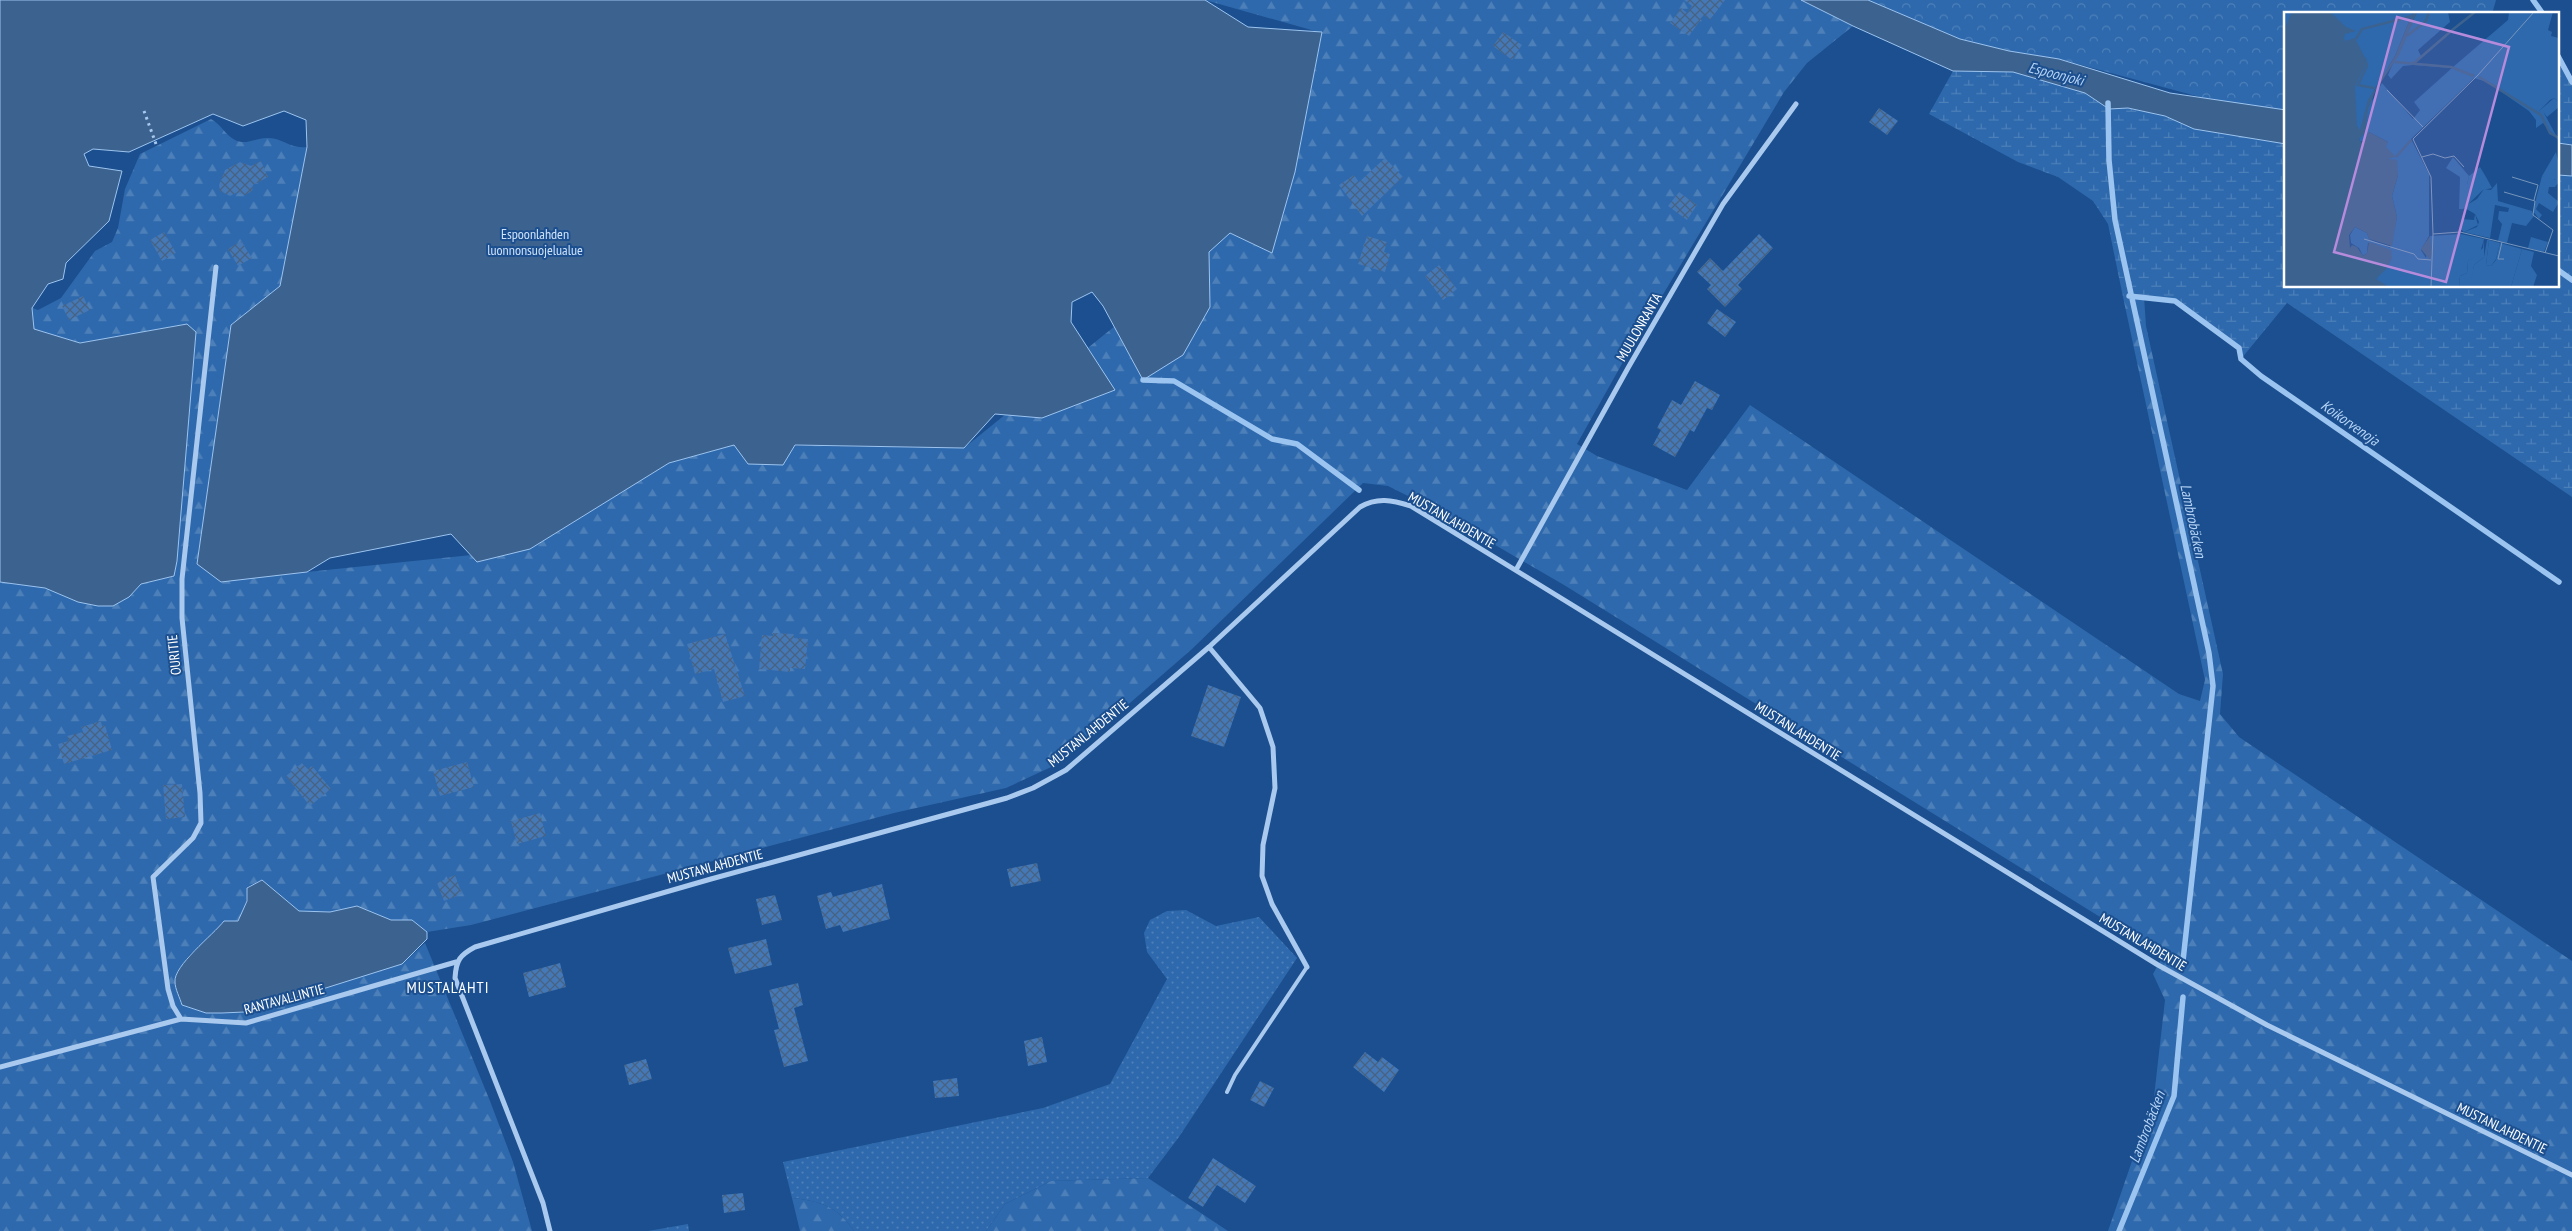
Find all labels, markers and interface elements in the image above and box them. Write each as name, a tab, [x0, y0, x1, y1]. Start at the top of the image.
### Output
inset map	[2284, 12, 2560, 288]
water label: Espoonjoki	[2026, 57, 2087, 90]
park label: Espoonlahden luonnonsuojelualue	[487, 225, 583, 259]
street label: MUULONRANTA	[1612, 289, 1666, 365]
water label: Koikorvenoja	[2317, 396, 2384, 450]
water label: Lambrobäcken	[2176, 482, 2211, 561]
street label: MUSTANLAHDENTIE	[1405, 488, 1499, 552]
street label: OURITIE	[163, 634, 185, 676]
street label: MUSTANLAHDENTIE	[1044, 695, 1132, 771]
street label: MUSTANLAHDENTIE	[1752, 697, 1844, 765]
street label: MUSTANLAHDENTIE	[665, 845, 765, 887]
street label: MUSTANLAHDENTIE	[2096, 909, 2190, 975]
district label: MUSTALAHTI	[407, 977, 489, 997]
street label: RANTAVALLINTIE	[242, 980, 326, 1018]
water label: Lambrobäcken	[2124, 1087, 2169, 1165]
street label: MUSTANLAHDENTIE	[2454, 1098, 2550, 1158]

